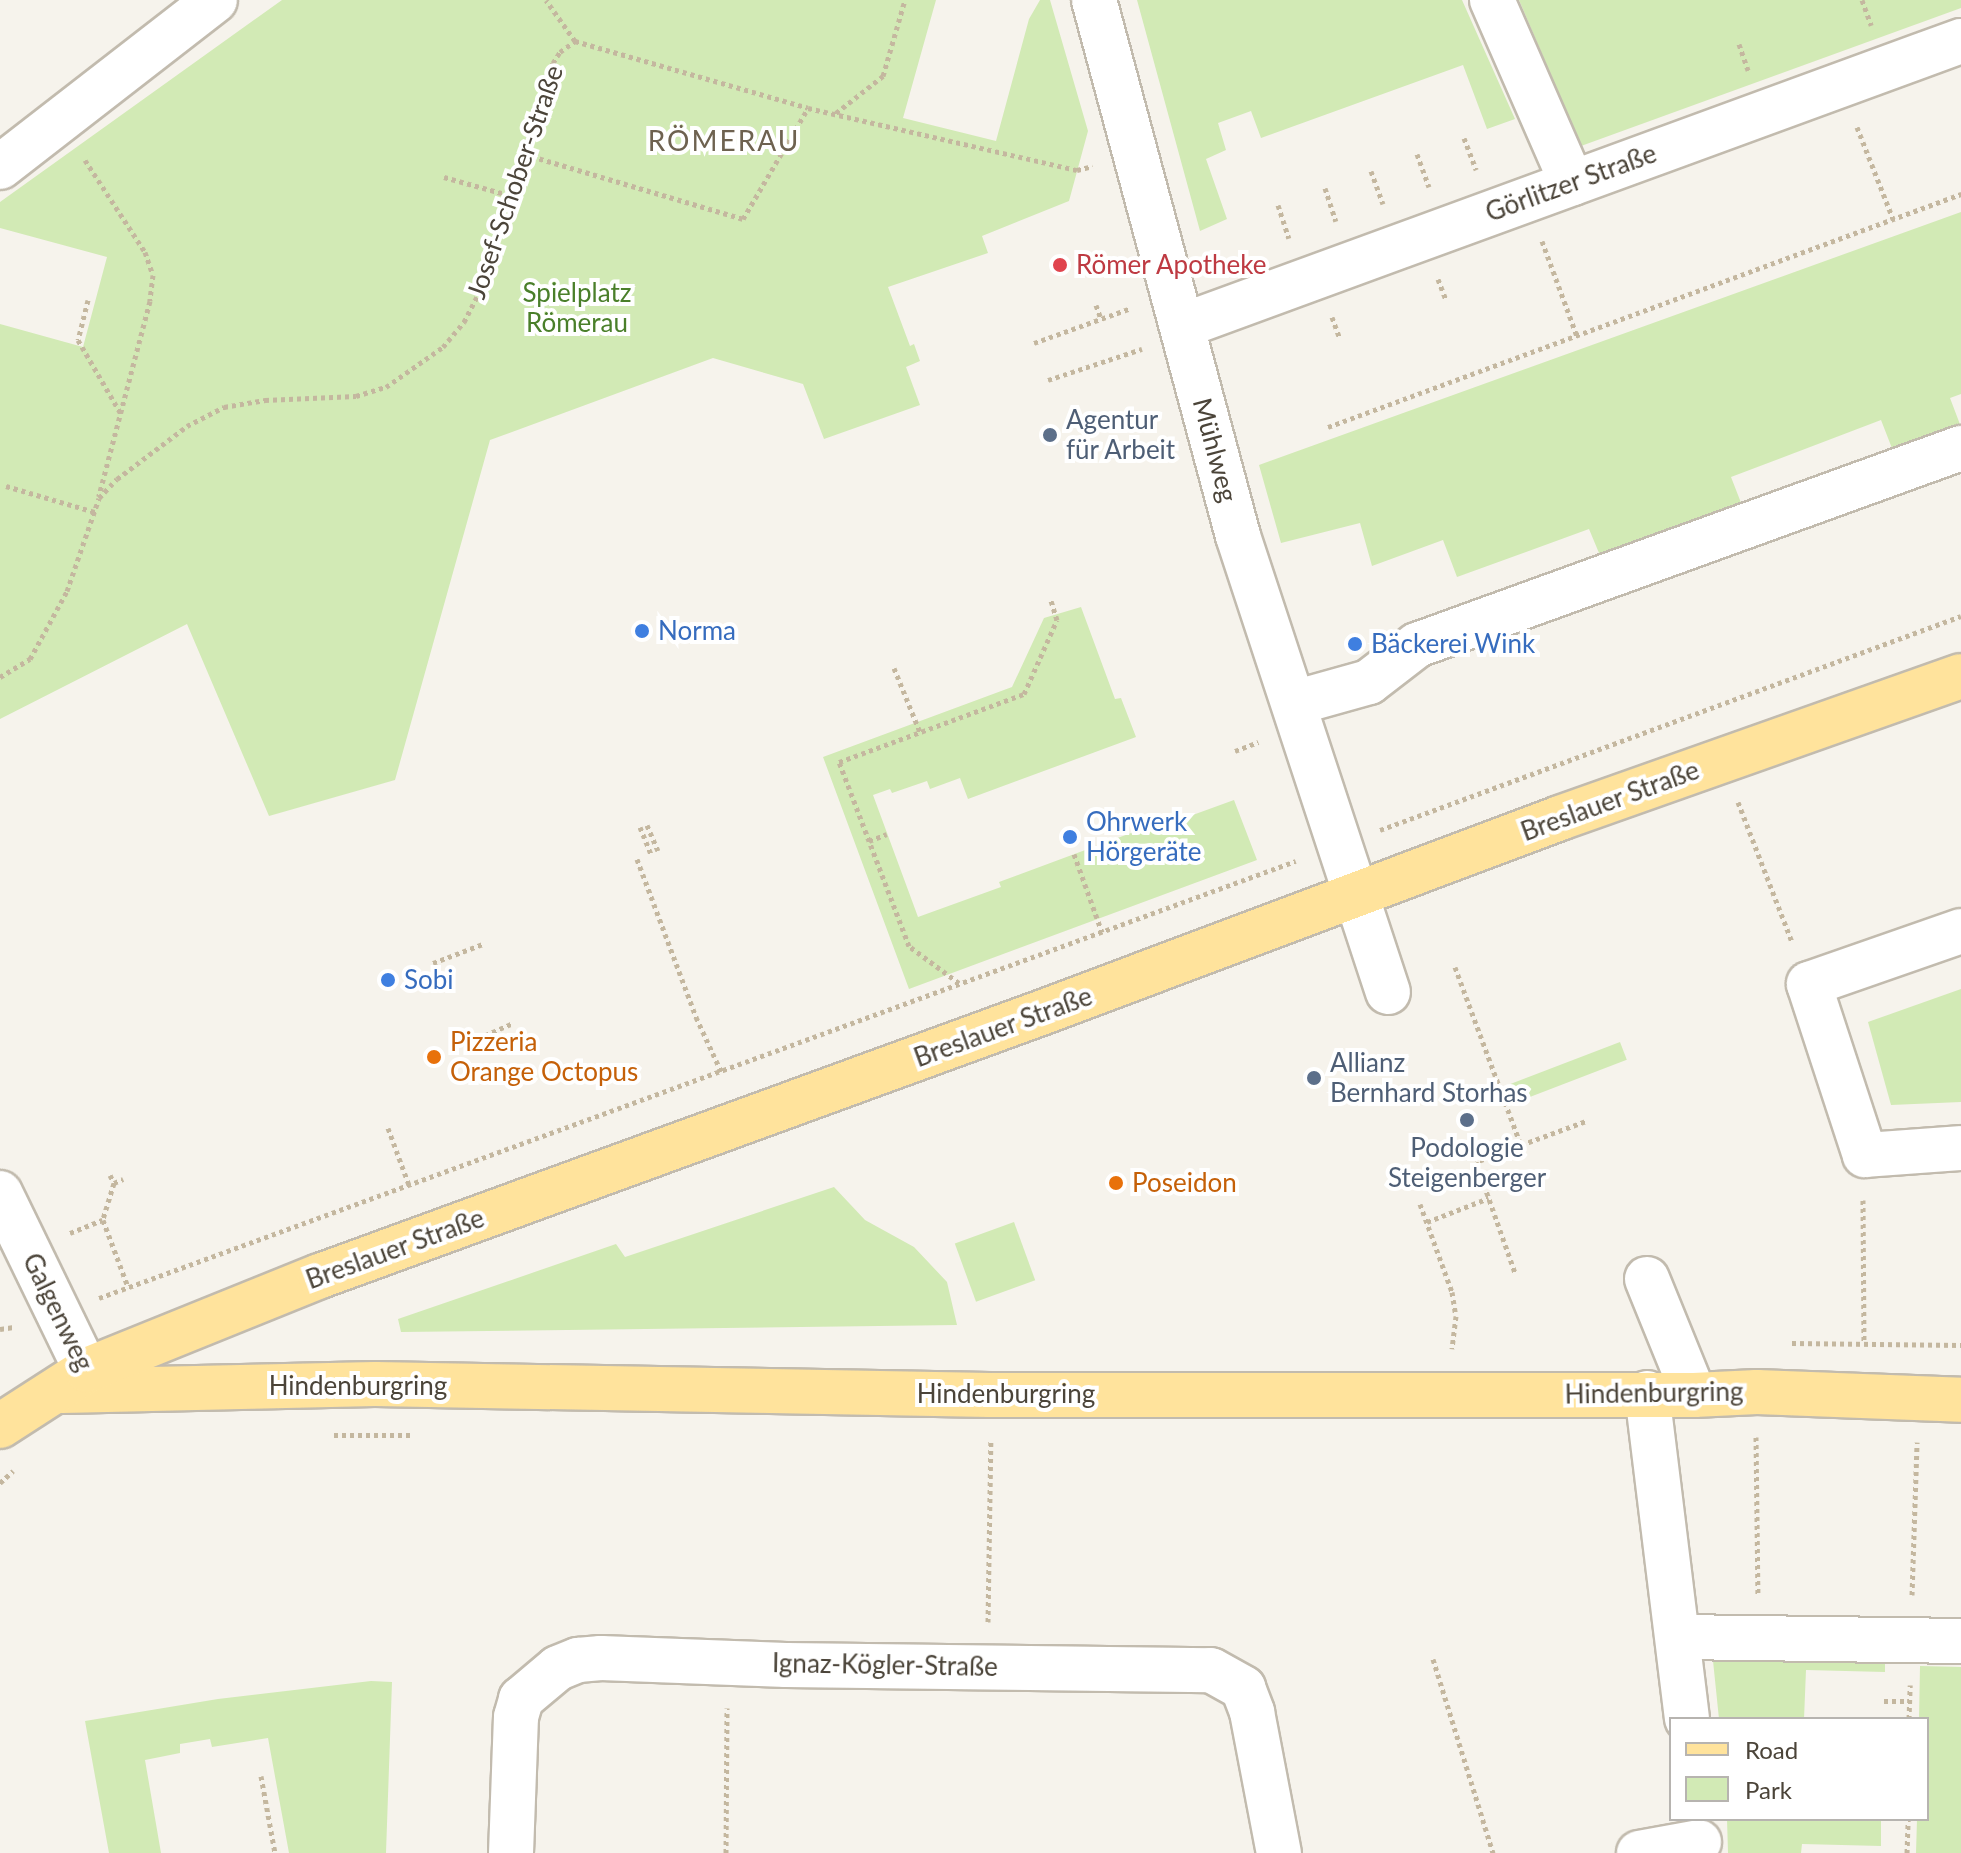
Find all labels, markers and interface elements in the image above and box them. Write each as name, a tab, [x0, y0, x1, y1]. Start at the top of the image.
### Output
street label: Josef-Schober-Straße	[460, 61, 570, 303]
district label: RÖMERAU	[648, 123, 800, 157]
street label: Görlitzer Straße	[1481, 138, 1661, 228]
place label: Römer Apotheke	[1076, 249, 1268, 281]
marker: Römer Apotheke	[1051, 256, 1069, 274]
park label: Spielplatz Römerau	[522, 277, 632, 338]
street label: Mühlweg	[1186, 395, 1244, 505]
place label: Agentur für Arbeit	[1066, 404, 1177, 466]
marker: Agentur für Arbeit	[1041, 426, 1059, 444]
place label: Norma	[658, 615, 736, 647]
marker: Norma	[633, 622, 651, 640]
place label: Bäckerei Wink	[1371, 628, 1535, 660]
marker: Bäckerei Wink	[1346, 635, 1364, 653]
street label: Breslauer Straße	[1516, 754, 1704, 848]
place label: Ohrwerk Hörgeräte	[1086, 806, 1201, 868]
marker: Ohrwerk Hörgeräte	[1061, 828, 1079, 846]
place label: Sobi	[404, 964, 454, 996]
marker: Sobi	[379, 971, 397, 989]
street label: Breslauer Straße	[909, 980, 1097, 1074]
place label: Pizzeria Orange Octopus	[450, 1026, 638, 1088]
place label: Allianz Bernhard Storhas	[1330, 1047, 1528, 1108]
marker: Pizzeria Orange Octopus	[425, 1048, 443, 1066]
marker: Allianz Bernhard Storhas	[1305, 1069, 1323, 1087]
marker: Podologie Steigenberger	[1458, 1111, 1476, 1129]
place label: Podologie Steigenberger	[1388, 1132, 1546, 1194]
place label: Poseidon	[1132, 1167, 1237, 1199]
marker: Poseidon	[1107, 1174, 1125, 1192]
street label: Breslauer Straße	[301, 1202, 489, 1296]
street label: Galgenweg	[16, 1248, 100, 1376]
street label: Hindenburgring	[269, 1370, 447, 1402]
street label: Hindenburgring	[1564, 1376, 1744, 1410]
street label: Hindenburgring	[917, 1378, 1095, 1410]
street label: Ignaz-Kögler-Straße	[772, 1647, 998, 1683]
legend	[1669, 1717, 1929, 1821]
text: Road	[1745, 1735, 1798, 1764]
text: Park	[1745, 1775, 1792, 1804]

